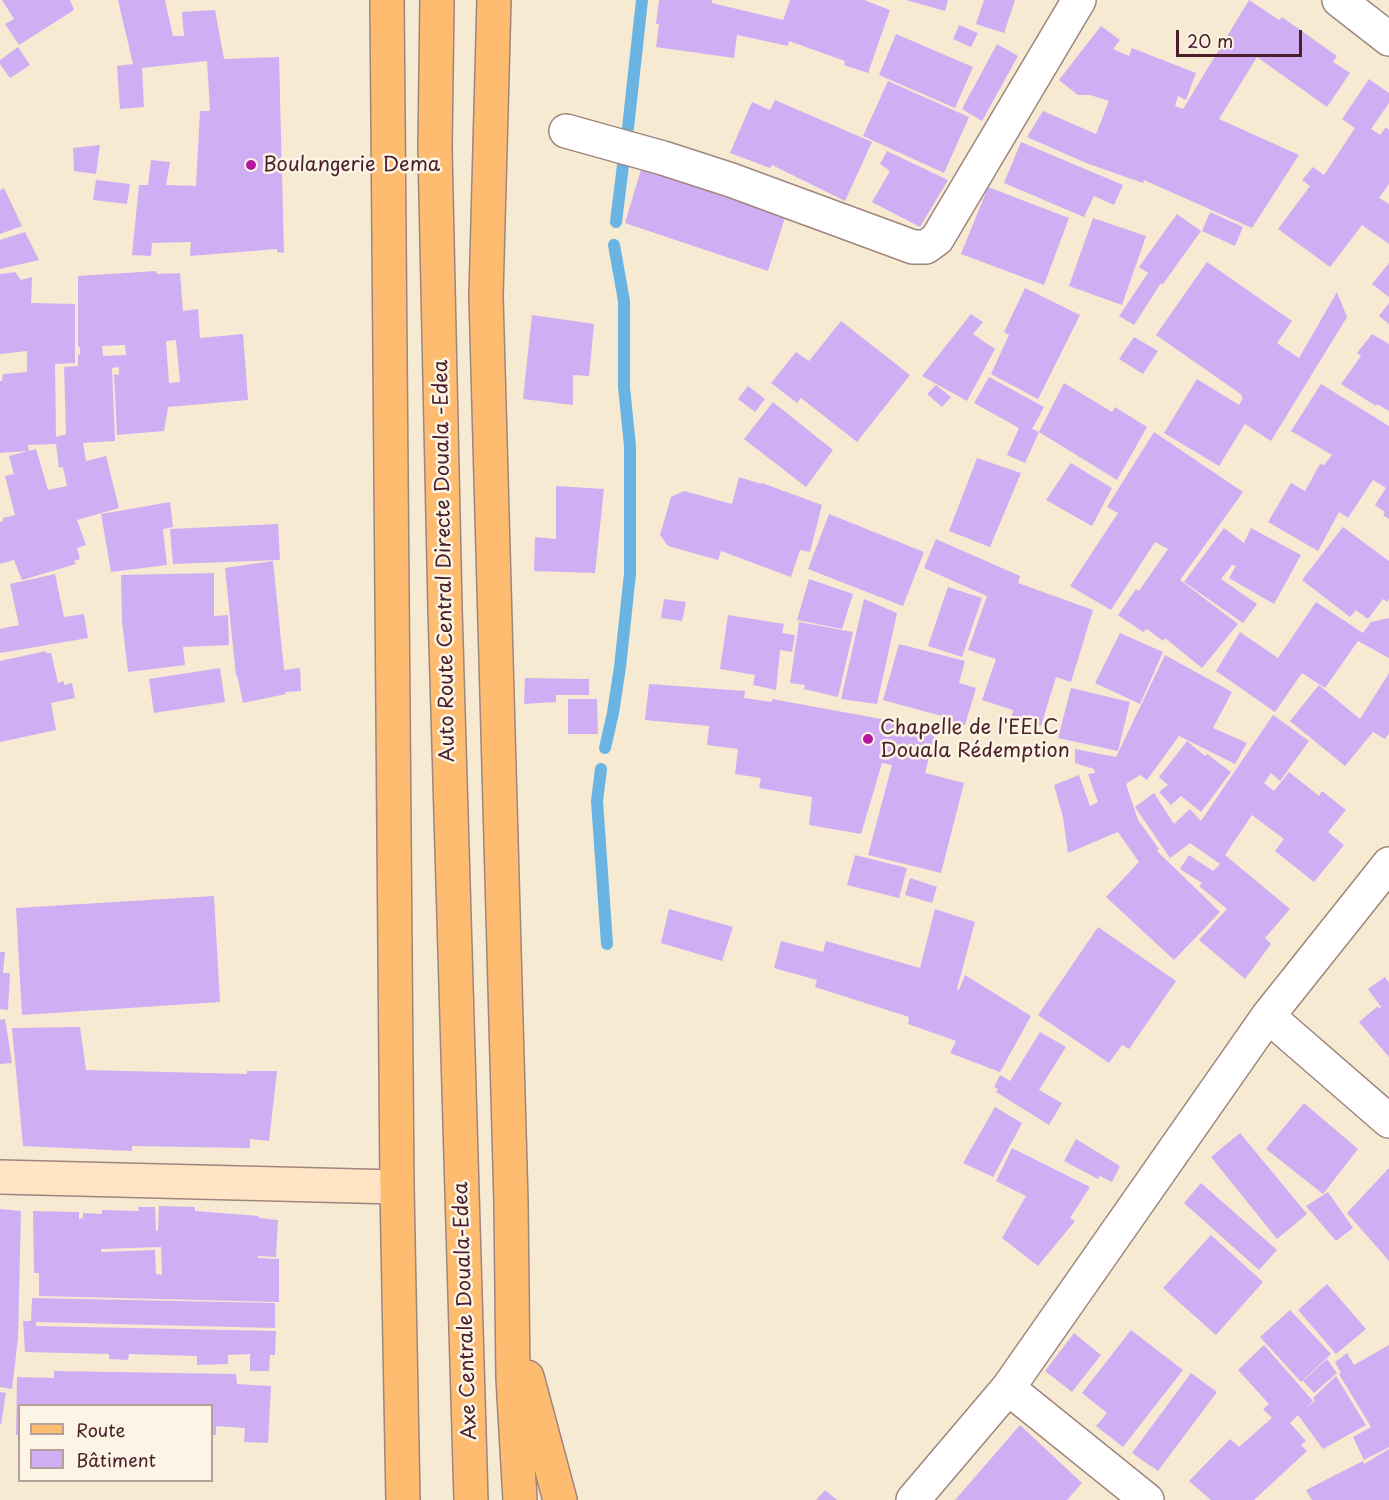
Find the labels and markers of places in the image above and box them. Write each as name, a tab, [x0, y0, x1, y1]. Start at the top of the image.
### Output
place label: Boulangerie Dema	[263, 153, 440, 177]
marker: Boulangerie Dema	[244, 158, 258, 172]
place label: Chapelle de l'EELC Douala Rédemption	[880, 716, 1070, 763]
marker: Chapelle de l'EELC Douala Rédemption	[861, 732, 875, 746]

